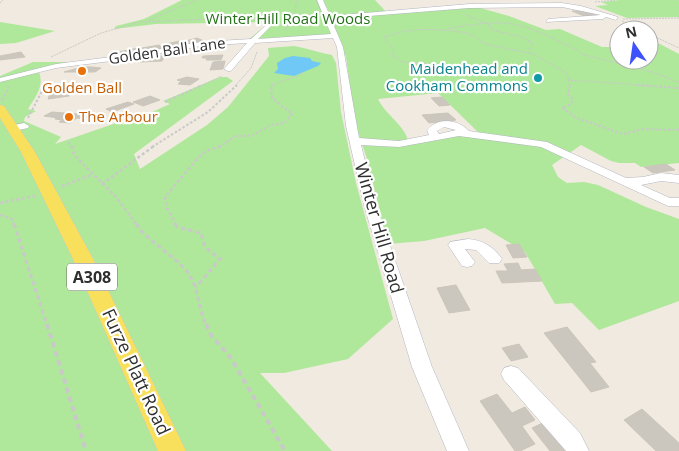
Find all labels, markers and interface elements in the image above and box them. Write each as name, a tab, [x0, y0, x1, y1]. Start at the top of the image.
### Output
park label: Winter Hill Road Woods	[206, 8, 370, 28]
north arrow	[609, 20, 659, 70]
text: N	[623, 21, 639, 42]
street label: Golden Ball Lane	[107, 32, 227, 68]
place label: Maidenhead and Cookham Commons	[386, 58, 528, 95]
marker: Golden Ball	[76, 65, 88, 77]
marker: Maidenhead and Cookham Commons	[532, 72, 544, 84]
place label: Golden Ball	[42, 77, 122, 97]
place label: The Arbour	[79, 106, 158, 126]
marker: The Arbour	[63, 111, 75, 123]
street label: Winter Hill Road	[350, 159, 410, 296]
road number: A308	[67, 264, 117, 290]
street label: Furze Platt Road	[97, 305, 177, 439]

